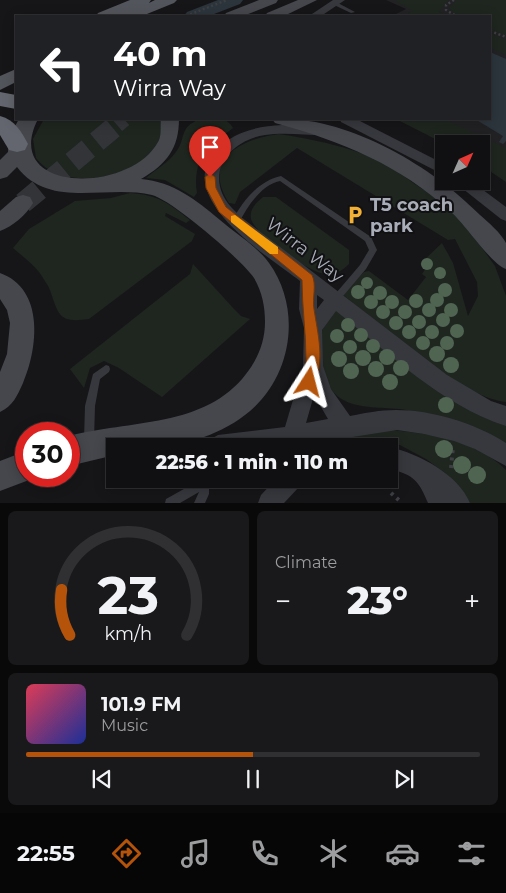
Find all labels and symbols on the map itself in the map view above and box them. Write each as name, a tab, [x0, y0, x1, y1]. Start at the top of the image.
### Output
pin	[189, 126, 231, 177]
north arrow	[435, 135, 490, 190]
place label: T5 coach park	[370, 194, 453, 237]
parking icon: T5 coach park	[344, 204, 366, 226]
street label: Wirra Way	[262, 213, 348, 287]
position arrow	[282, 355, 334, 407]
speed limit sign: 30	[15, 422, 80, 487]

